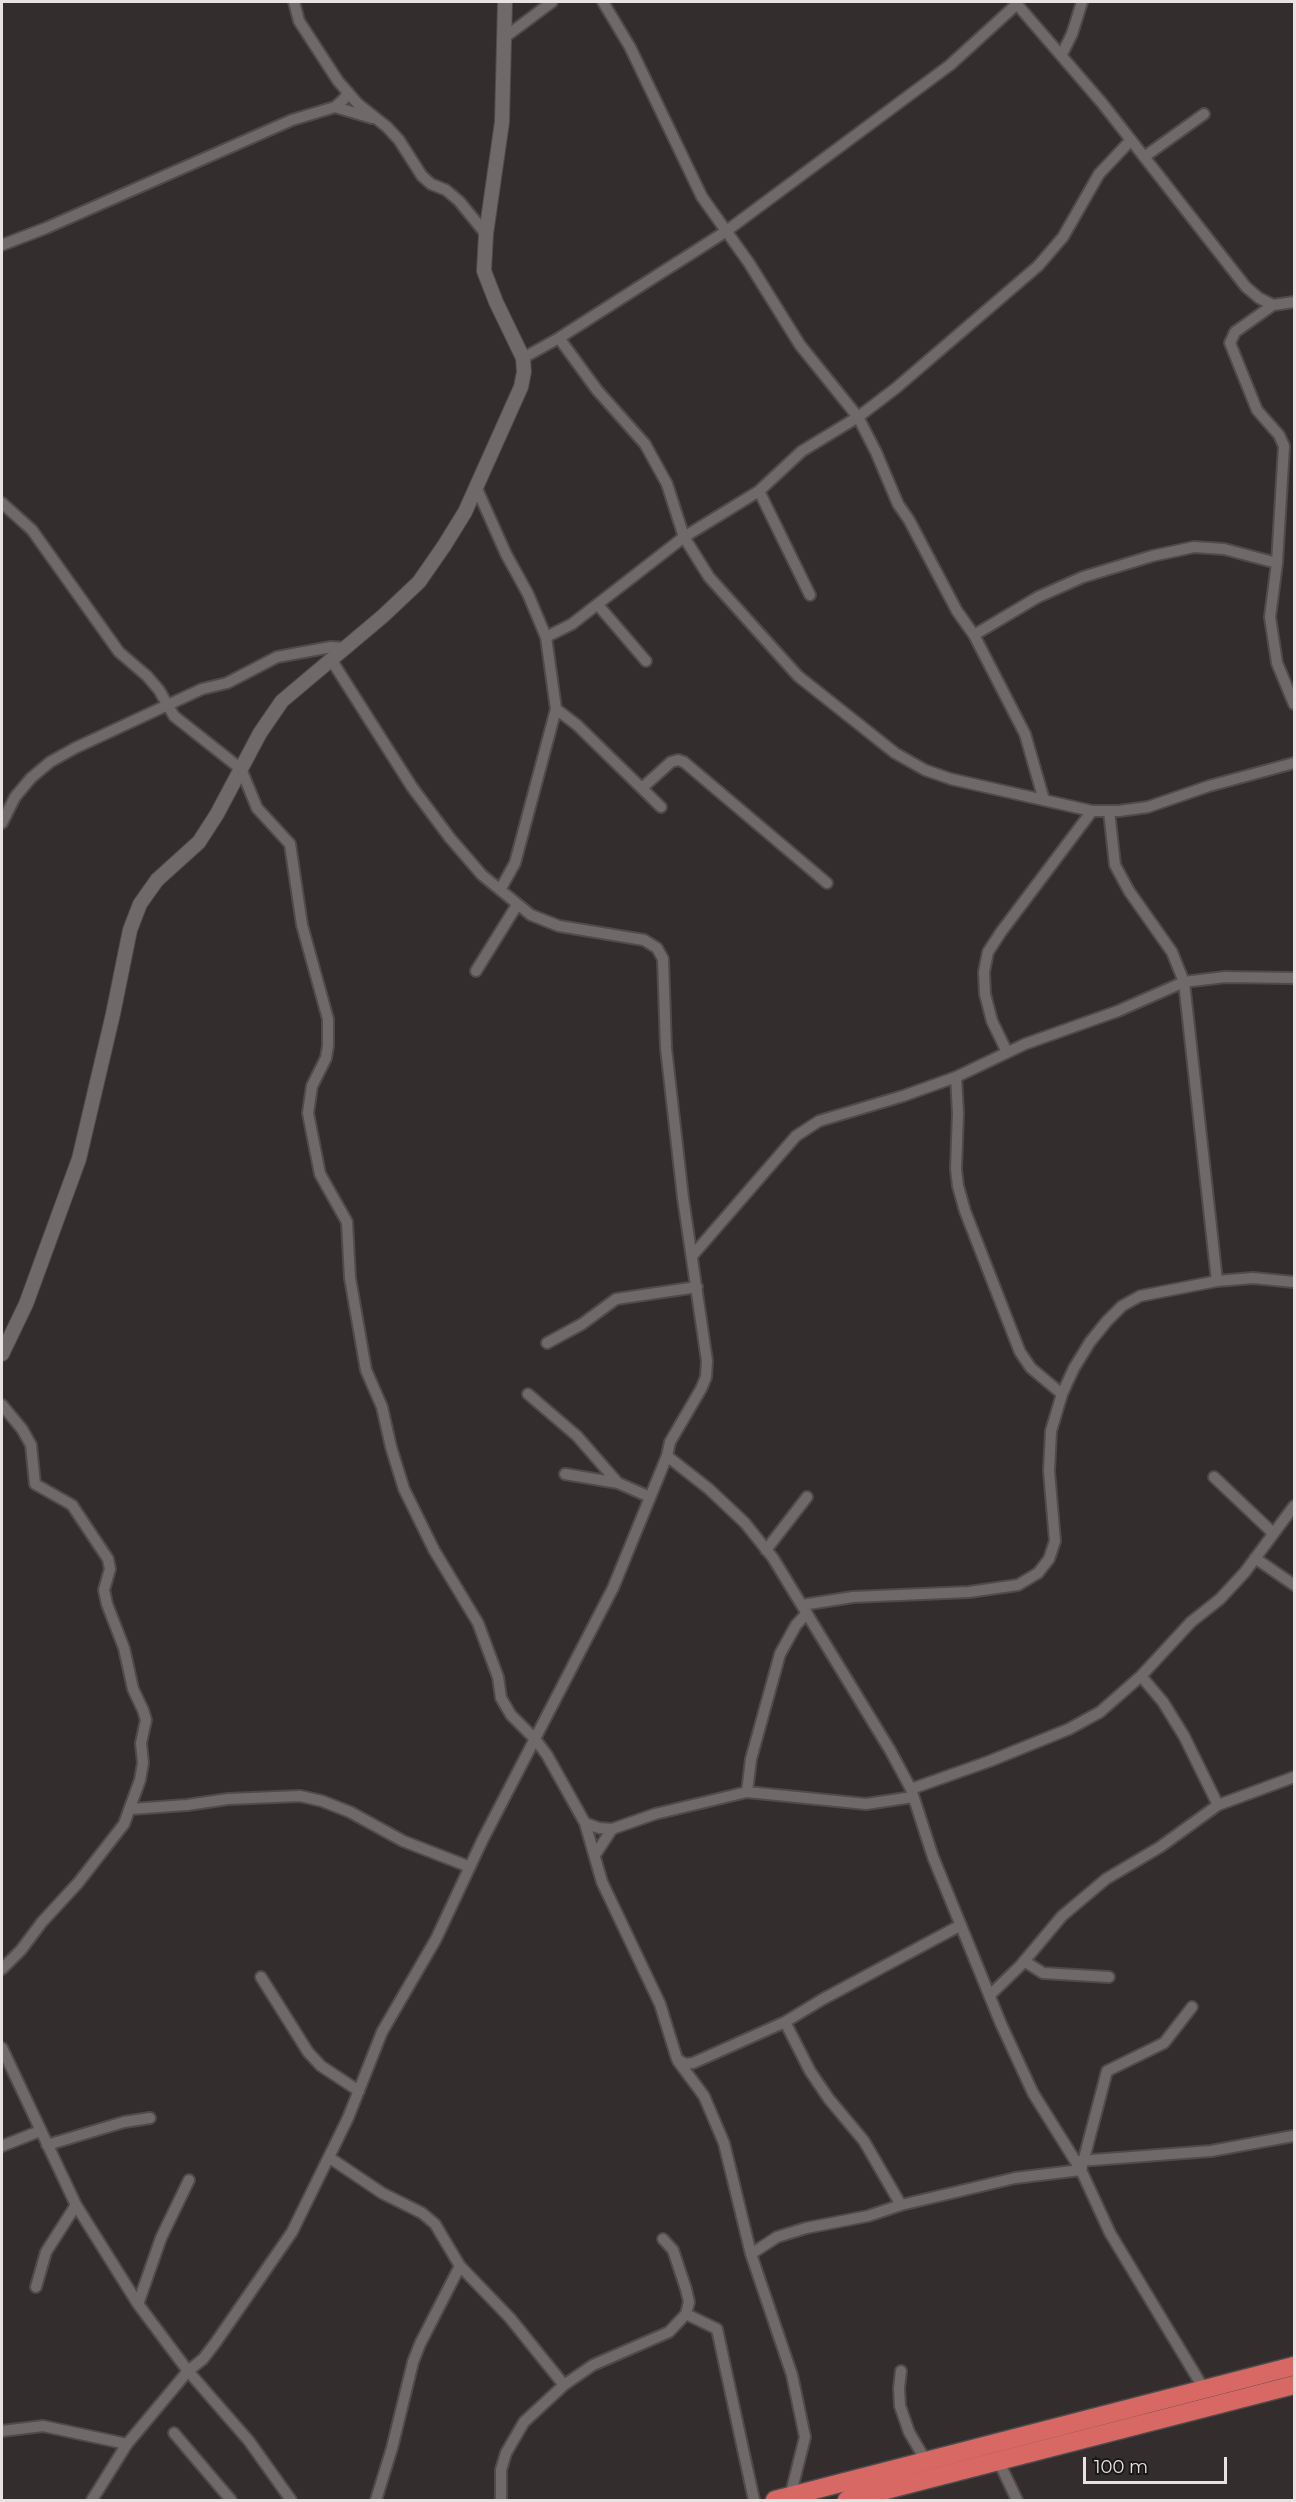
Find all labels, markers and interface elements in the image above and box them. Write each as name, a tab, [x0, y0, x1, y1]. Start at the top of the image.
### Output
scale bar	[1086, 2445, 1230, 2483]
text: 100 m	[1094, 2456, 1148, 2478]

